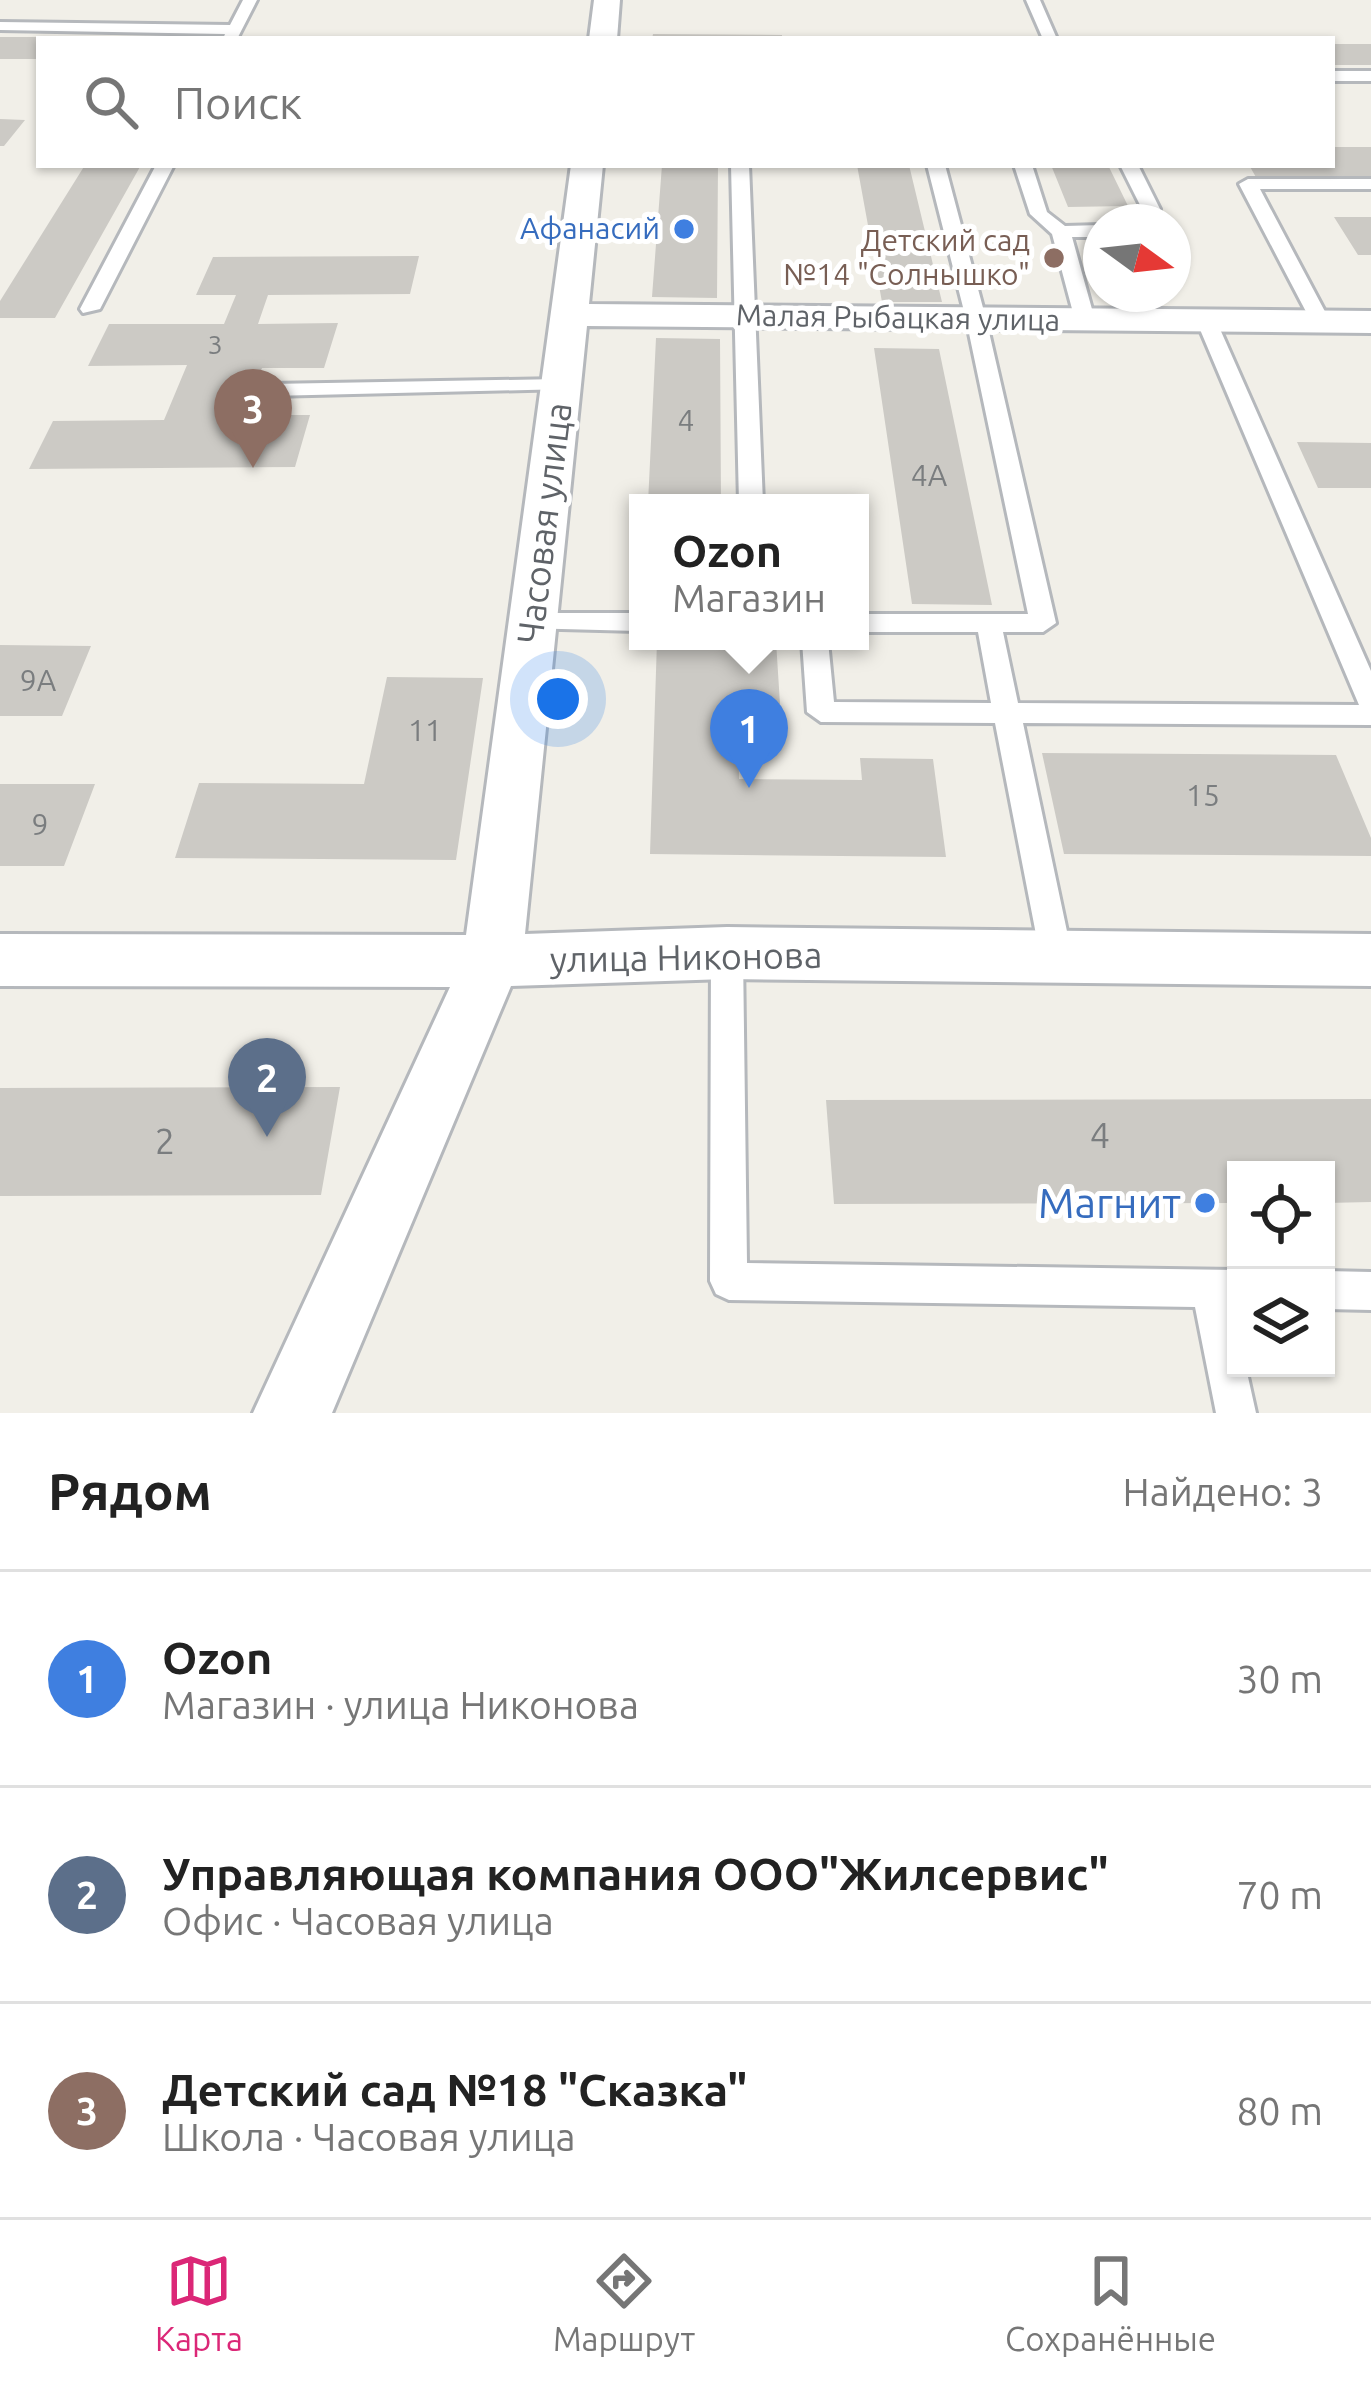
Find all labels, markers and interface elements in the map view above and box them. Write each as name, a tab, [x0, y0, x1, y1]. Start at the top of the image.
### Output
search box	[36, 36, 1335, 168]
icon: search	[78, 69, 144, 135]
text: Поиск	[174, 77, 302, 128]
north arrow	[1083, 204, 1191, 312]
place label: Афанасий	[520, 211, 660, 245]
marker: Афанасий	[671, 216, 697, 242]
place label: Детский сад №14 "Солнышко"	[783, 223, 1030, 291]
marker: Детский сад №14 "Солнышко"	[1041, 245, 1067, 271]
street label: Малая Рыбацкая улица	[736, 297, 1060, 337]
house number: 3	[207, 329, 223, 359]
pin: 3	[214, 369, 292, 468]
street label: Часовая улица	[508, 400, 579, 646]
house number: 4	[678, 403, 694, 437]
house number: 4А	[911, 458, 948, 492]
popup	[629, 494, 869, 650]
text: Ozon	[672, 525, 782, 576]
text: Магазин	[672, 576, 826, 619]
house number: 9А	[20, 663, 57, 697]
your location	[528, 669, 588, 729]
pin: 1	[710, 689, 788, 788]
house number: 11	[408, 713, 442, 747]
house number: 15	[1186, 778, 1220, 812]
house number: 9	[32, 807, 48, 841]
street label: улица Никонова	[549, 934, 823, 979]
pin: 2	[228, 1038, 306, 1137]
house number: 4	[1090, 1114, 1110, 1155]
house number: 2	[155, 1120, 175, 1161]
map controls	[1227, 1161, 1335, 1377]
button: locate	[1227, 1161, 1335, 1269]
place label: Магнит	[1038, 1179, 1181, 1226]
marker: Магнит	[1192, 1190, 1218, 1216]
button: layers	[1227, 1269, 1335, 1377]
text: Рядом	[48, 1462, 212, 1520]
text: Найдено: 3	[1123, 1470, 1323, 1513]
text: Ozon	[162, 1632, 272, 1683]
text: 1	[76, 1657, 98, 1700]
text: 30 m	[1236, 1657, 1323, 1700]
text: Магазин · улица Никонова	[162, 1683, 639, 1726]
text: Управляющая компания ООО"Жилсервис"	[162, 1848, 1109, 1899]
text: 2	[76, 1873, 98, 1916]
text: 70 m	[1236, 1873, 1323, 1916]
text: Офис · Часовая улица	[162, 1899, 554, 1942]
text: Детский сад №18 "Сказка"	[162, 2064, 747, 2115]
text: 3	[76, 2089, 98, 2132]
text: 80 m	[1236, 2089, 1323, 2132]
text: Школа · Часовая улица	[162, 2115, 576, 2158]
tab: Карта	[155, 2248, 243, 2357]
tab: Маршрут	[553, 2248, 695, 2357]
tab: Сохранённые	[1005, 2248, 1216, 2357]

